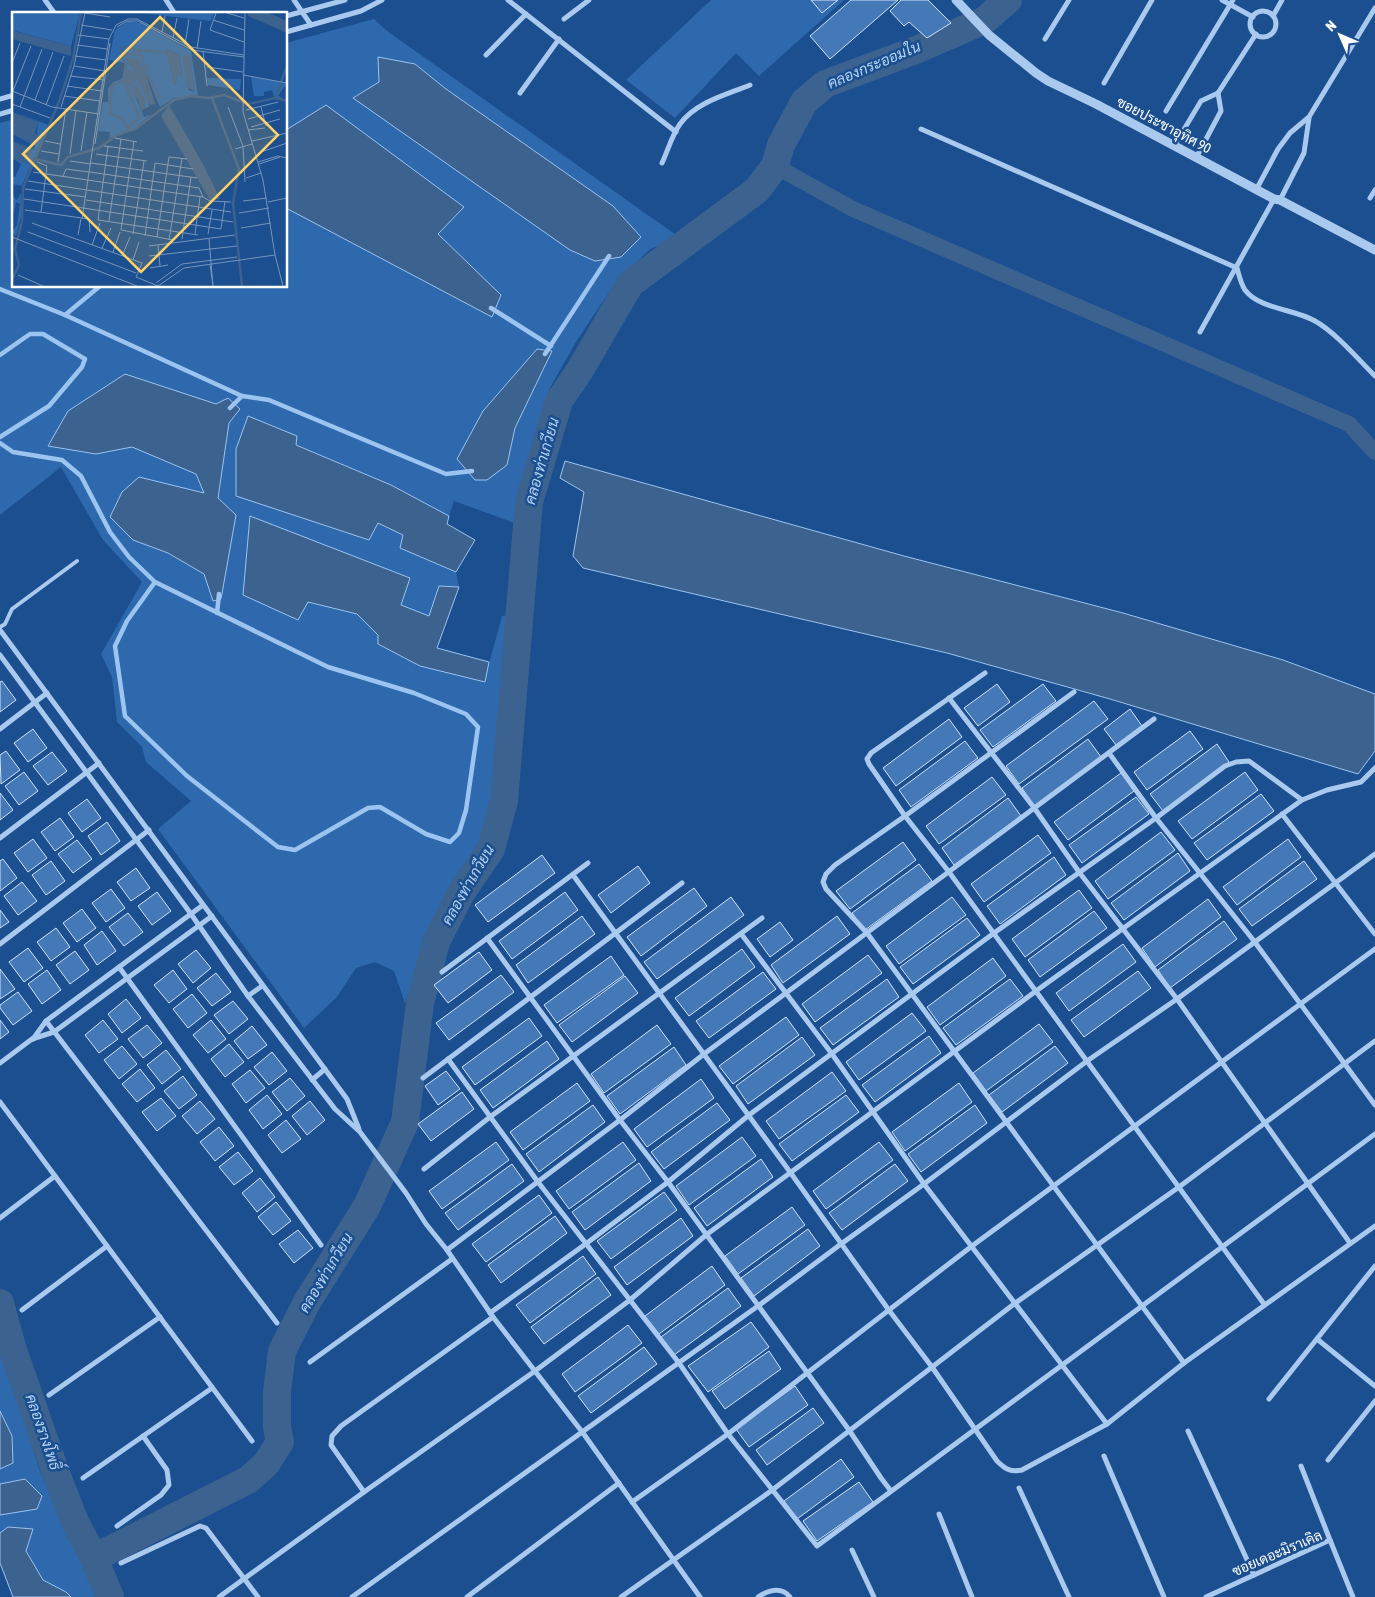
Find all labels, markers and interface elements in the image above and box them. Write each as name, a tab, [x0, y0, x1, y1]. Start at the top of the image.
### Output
north arrow	[1315, 10, 1365, 60]
inset map	[12, 12, 288, 288]
text: N	[1322, 17, 1339, 34]
water label: คลองกระออมใน	[824, 36, 923, 92]
street label: ซอยประชาอุทิศ 90	[1113, 93, 1214, 159]
water label: คลองท่าเกวียน	[520, 415, 562, 506]
water label: คลองท่าเกวียน	[437, 841, 498, 928]
water label: คลองท่าเกวียน	[294, 1229, 356, 1316]
water label: คลองรางโพธิ์	[23, 1390, 71, 1475]
street label: ซอยเดอะมิราเคิล	[1230, 1527, 1324, 1579]

